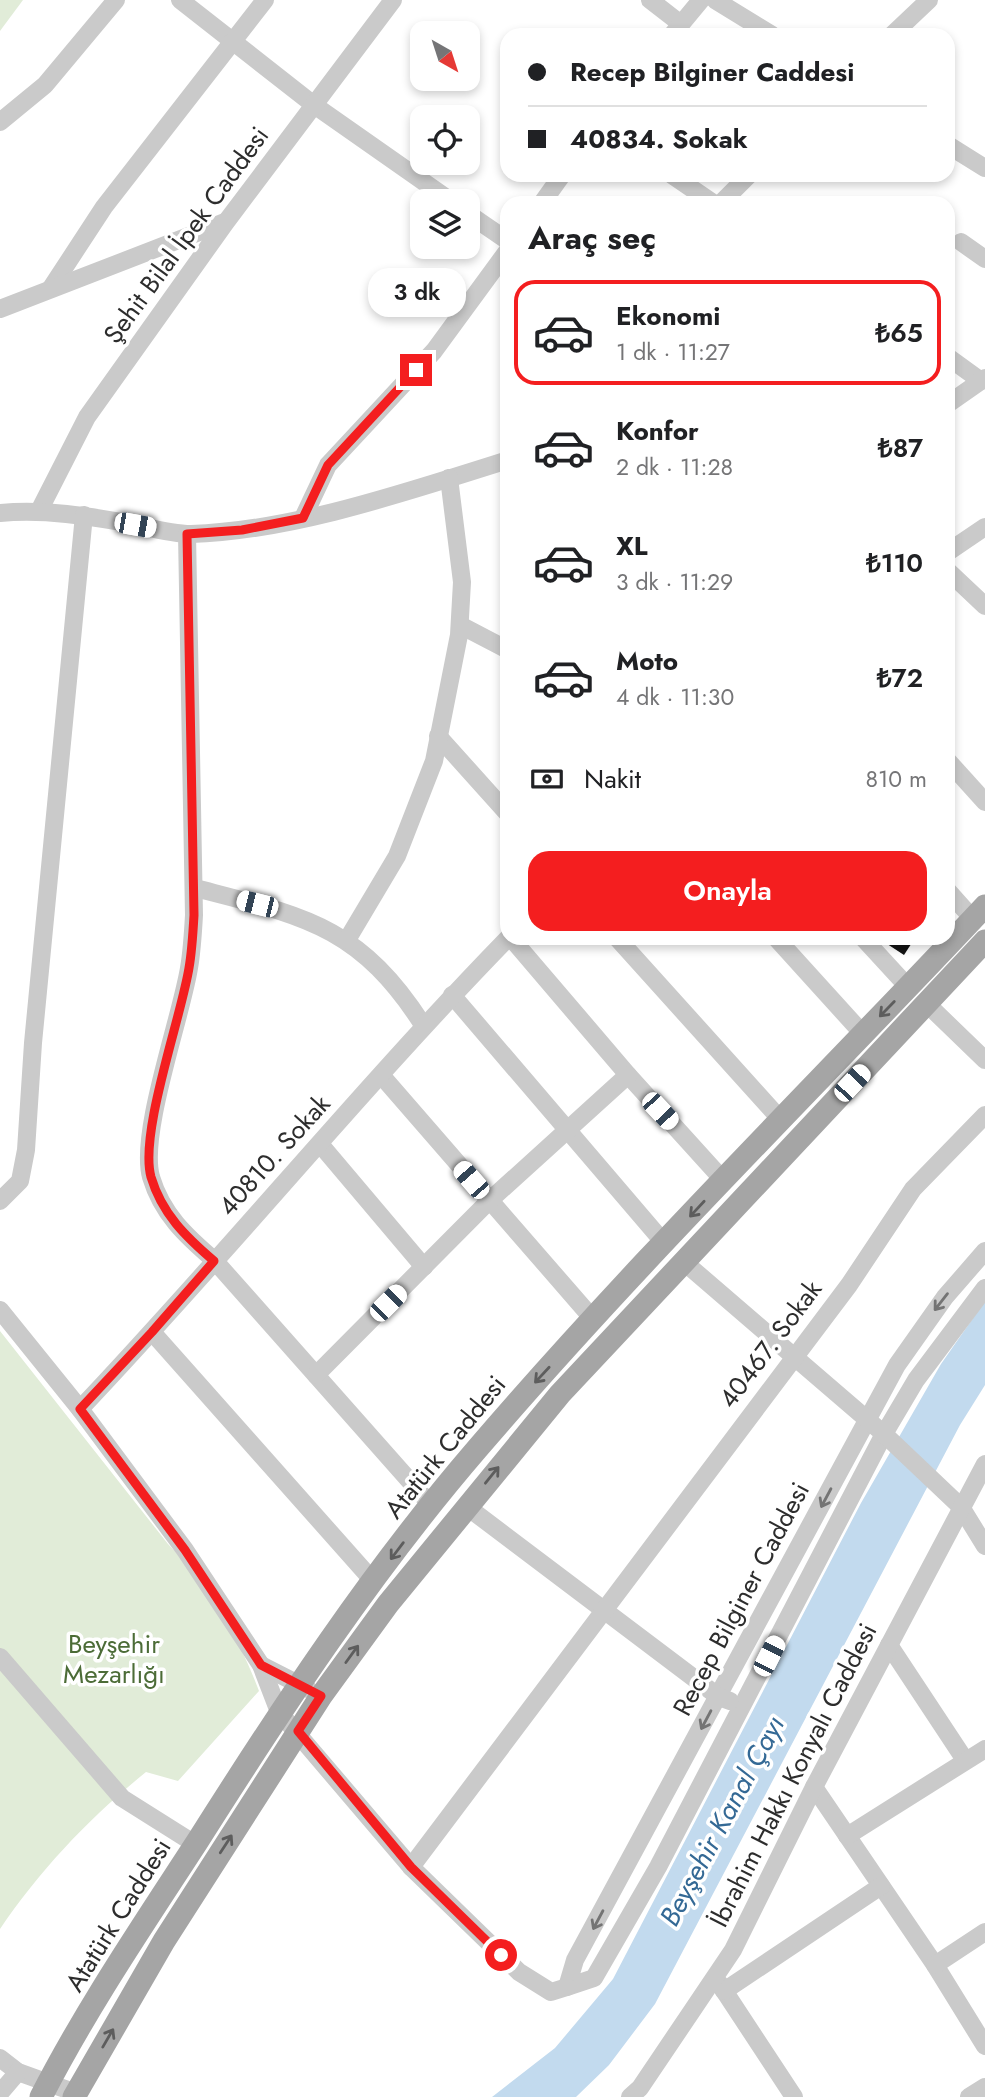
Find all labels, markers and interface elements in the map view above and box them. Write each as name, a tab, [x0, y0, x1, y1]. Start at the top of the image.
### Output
north arrow	[410, 21, 480, 91]
map controls	[410, 21, 480, 259]
text: Recep Bilginer Caddesi	[570, 53, 854, 91]
button: locate	[410, 105, 480, 175]
street label: Şehit Bilal İpek Caddesi	[94, 119, 278, 351]
text: 40834. Sokak	[570, 120, 748, 158]
button: layers	[410, 189, 480, 259]
text: Araç seç	[528, 215, 656, 261]
callout: 3 dk	[367, 268, 465, 318]
text: 3 dk	[394, 275, 440, 309]
text: Ekonomi	[616, 297, 720, 335]
icon: car	[532, 301, 595, 364]
text: ₺65	[875, 314, 923, 352]
text: 1 dk · 11:27	[616, 335, 730, 369]
route end	[400, 354, 432, 386]
text: Konfor	[616, 412, 699, 450]
icon: car	[532, 416, 595, 479]
text: ₺87	[878, 429, 923, 467]
text: 2 dk · 11:28	[616, 450, 733, 484]
car	[113, 511, 158, 539]
text: XL	[616, 527, 648, 565]
icon: car	[532, 531, 595, 594]
text: ₺110	[866, 544, 923, 582]
text: 3 dk · 11:29	[616, 565, 733, 599]
text: Moto	[616, 642, 678, 680]
icon: car	[532, 646, 595, 709]
text: ₺72	[877, 659, 923, 697]
text: 4 dk · 11:30	[616, 680, 734, 714]
icon: cash	[528, 760, 566, 798]
text: Nakit	[584, 760, 641, 798]
text: 810 m	[865, 762, 927, 796]
button: Onayla	[528, 851, 927, 931]
car	[235, 889, 280, 919]
one-way arrow	[879, 1000, 896, 1017]
car	[830, 1060, 875, 1106]
street label: 40810. Sokak	[209, 1086, 339, 1224]
car	[638, 1088, 683, 1134]
car	[450, 1157, 493, 1203]
one-way arrow	[689, 1200, 706, 1217]
street label: 40467. Sokak	[709, 1272, 831, 1416]
car	[366, 1281, 411, 1325]
one-way arrow	[933, 1293, 948, 1311]
one-way arrow	[533, 1366, 550, 1383]
street label: Atatürk Caddesi	[375, 1367, 515, 1527]
one-way arrow	[484, 1466, 500, 1484]
street label: Recep Bilginer Caddesi	[663, 1475, 819, 1723]
one-way arrow	[819, 1488, 833, 1508]
one-way arrow	[390, 1541, 405, 1560]
street label: İbrahim Hakkı Konyalı Caddesi	[700, 1617, 886, 1933]
park label: Beyşehir Mezarlığı	[63, 1625, 165, 1693]
car	[751, 1633, 788, 1679]
one-way arrow	[344, 1645, 359, 1664]
water label: Beyşehir Kanal Çayı	[649, 1709, 795, 1933]
one-way arrow	[699, 1709, 712, 1730]
street label: Atatürk Caddesi	[56, 1831, 180, 1999]
one-way arrow	[219, 1834, 233, 1854]
one-way arrow	[591, 1910, 605, 1930]
route start	[485, 1939, 517, 1971]
one-way arrow	[101, 2028, 115, 2048]

